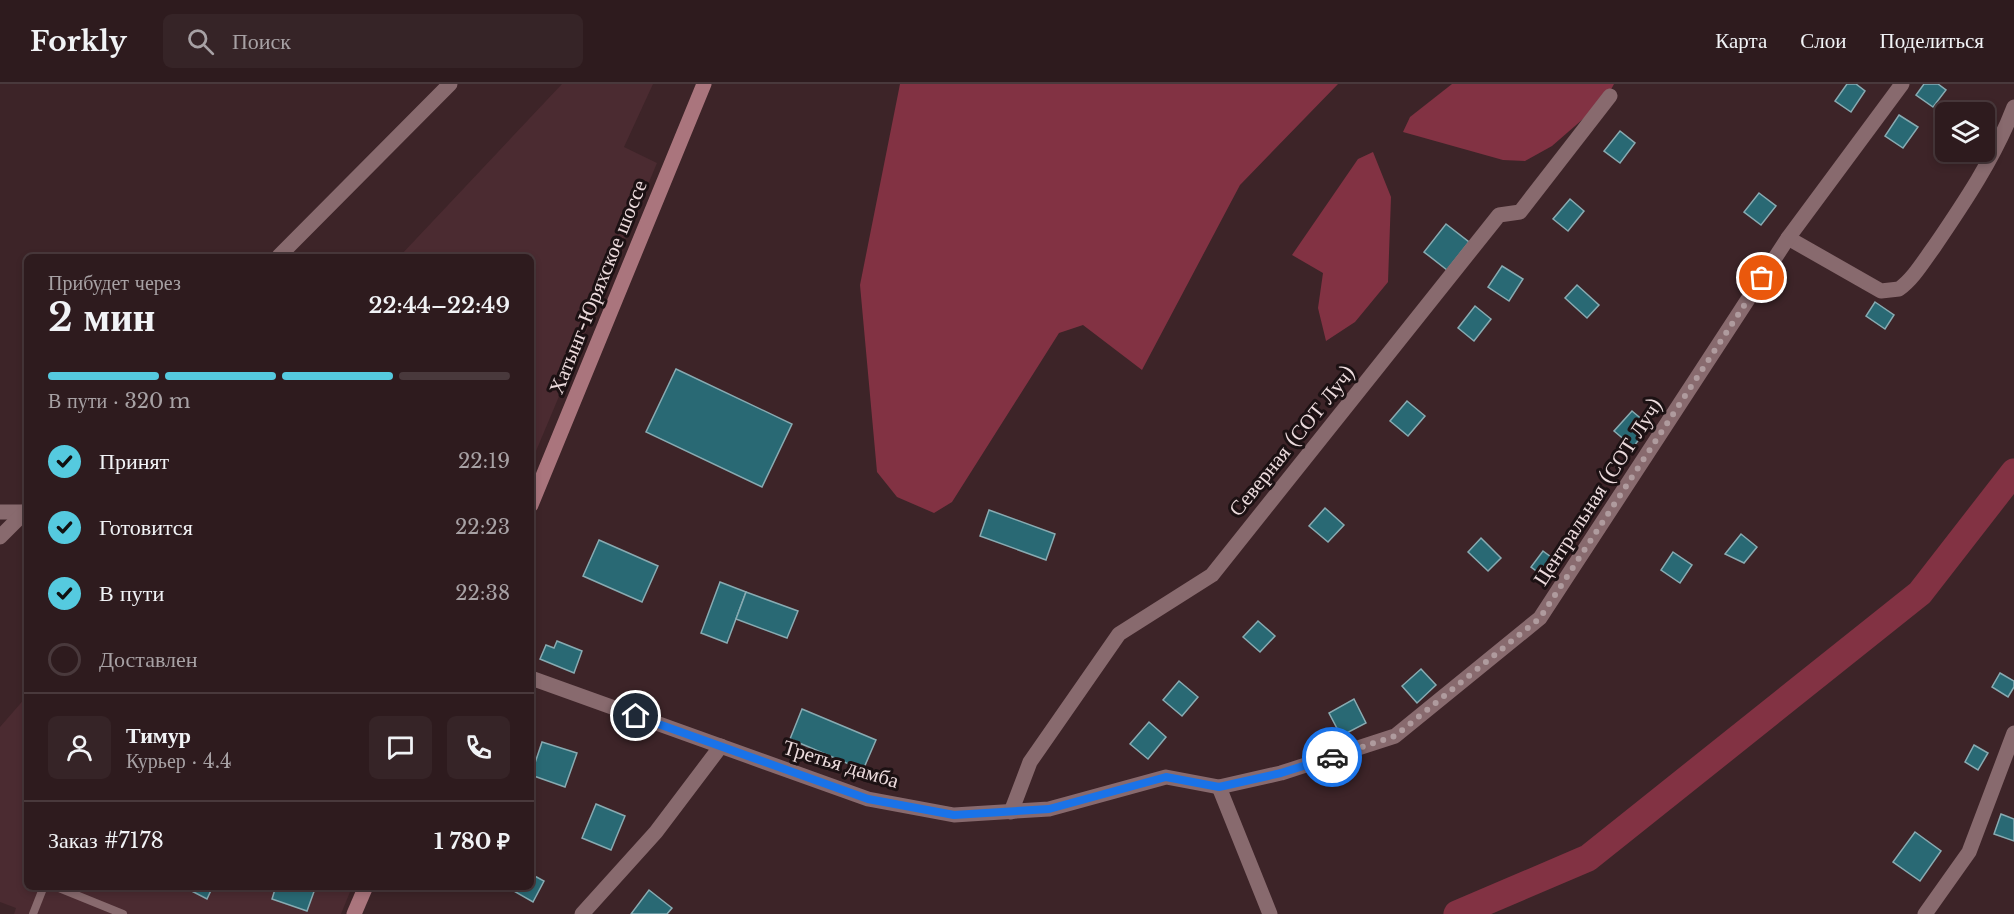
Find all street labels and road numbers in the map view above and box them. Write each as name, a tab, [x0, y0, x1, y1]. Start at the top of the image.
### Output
street label: Хатынг-Юряхское шоссе	[543, 176, 653, 398]
street label: Северная (СОТ Луч)	[1223, 360, 1361, 522]
street label: Центральная (СОТ Луч)	[1528, 393, 1668, 591]
street label: Третья дамба	[780, 734, 903, 794]

